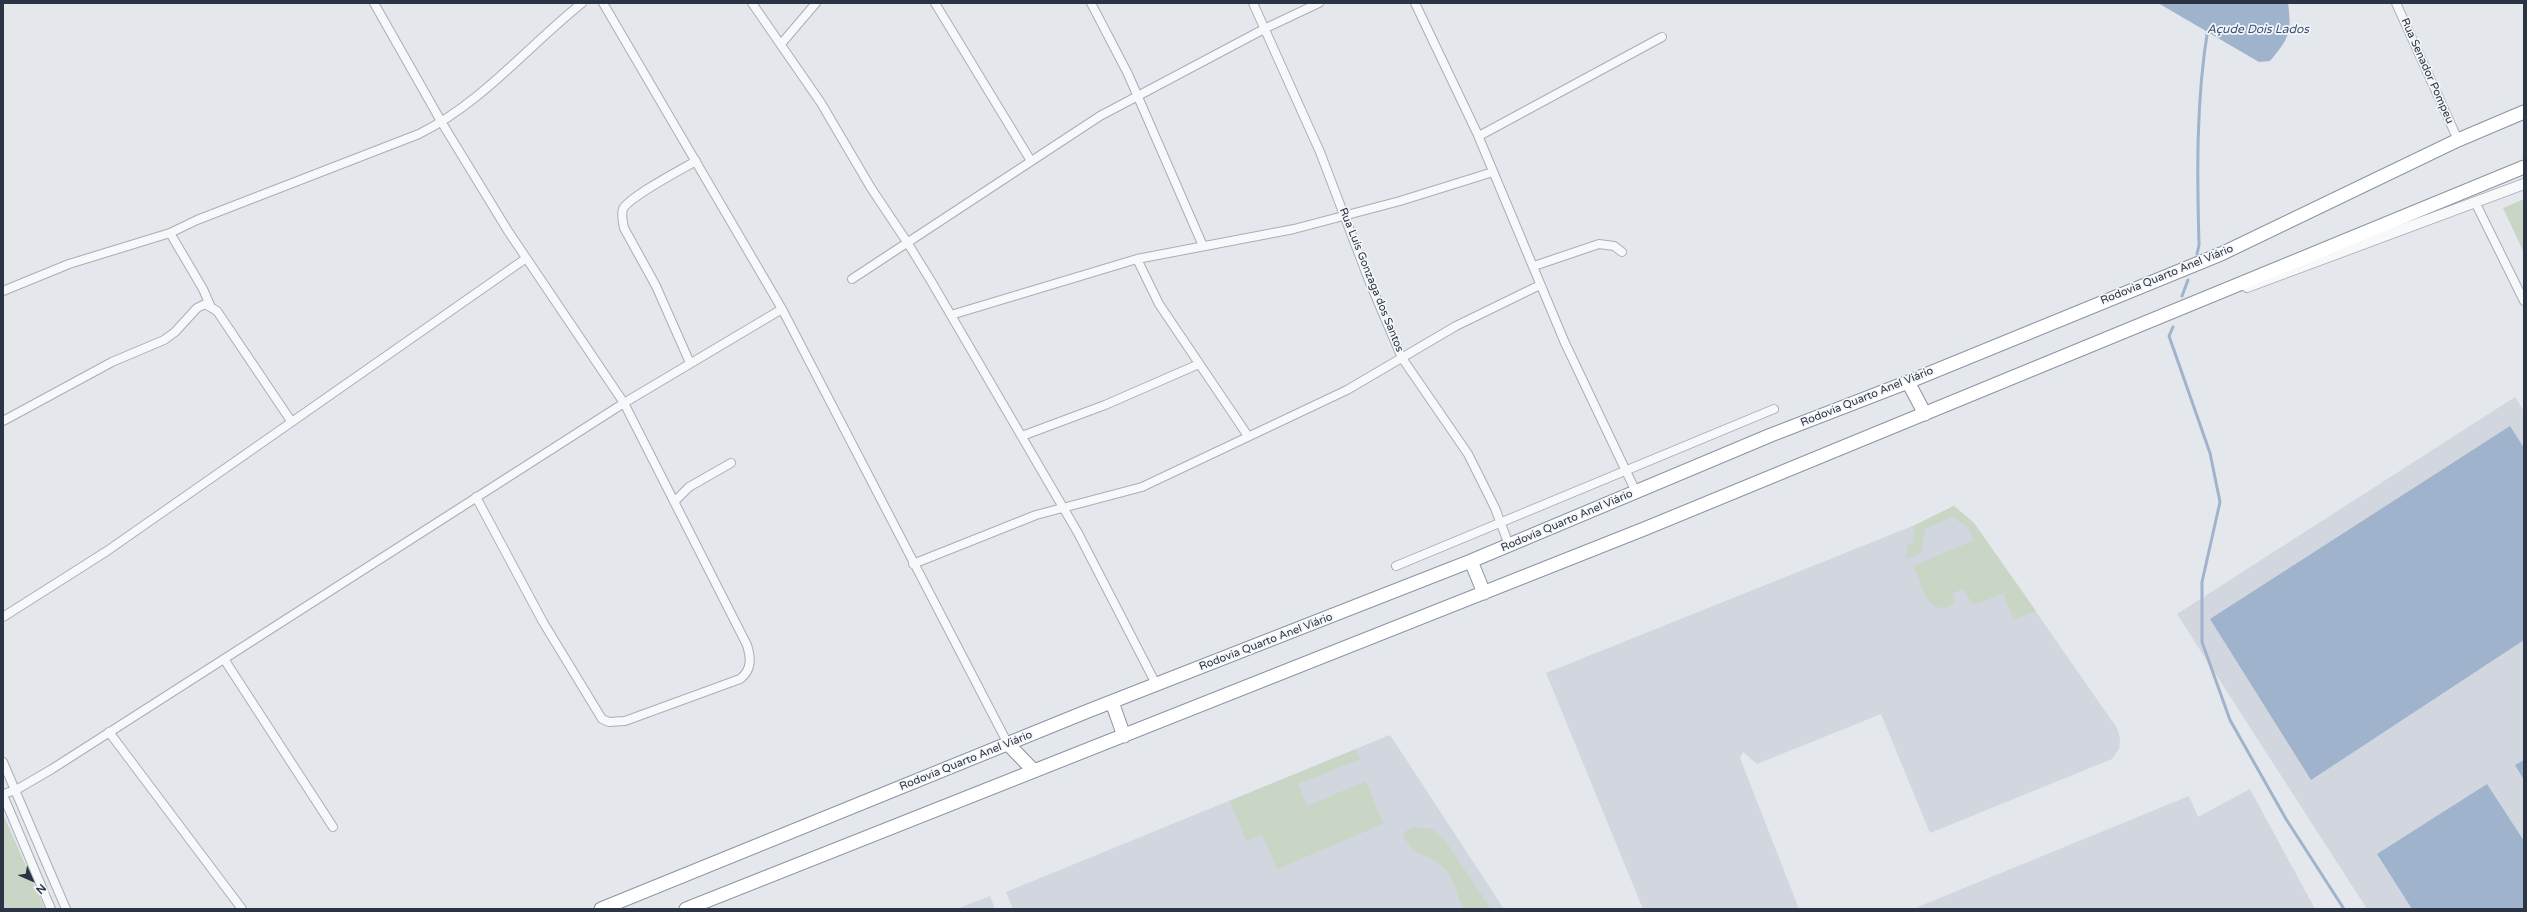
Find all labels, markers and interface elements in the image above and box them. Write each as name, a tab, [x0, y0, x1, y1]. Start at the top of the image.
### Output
street label: Rua Senador Pompeu	[2398, 16, 2456, 126]
water label: Açude Dois Lados	[2207, 23, 2309, 37]
street label: Rua Luís Gonzaga dos Santos	[1336, 206, 1406, 354]
street label: Rodovia Quarto Anel Viário	[2099, 242, 2235, 308]
street label: Rodovia Quarto Anel Viário	[1799, 364, 1935, 430]
street label: Rodovia Quarto Anel Viário	[1499, 487, 1635, 555]
street label: Rodovia Quarto Anel Viário	[1197, 610, 1335, 674]
street label: Rodovia Quarto Anel Viário	[898, 728, 1034, 794]
north arrow	[12, 860, 52, 900]
text: N	[33, 881, 49, 897]

